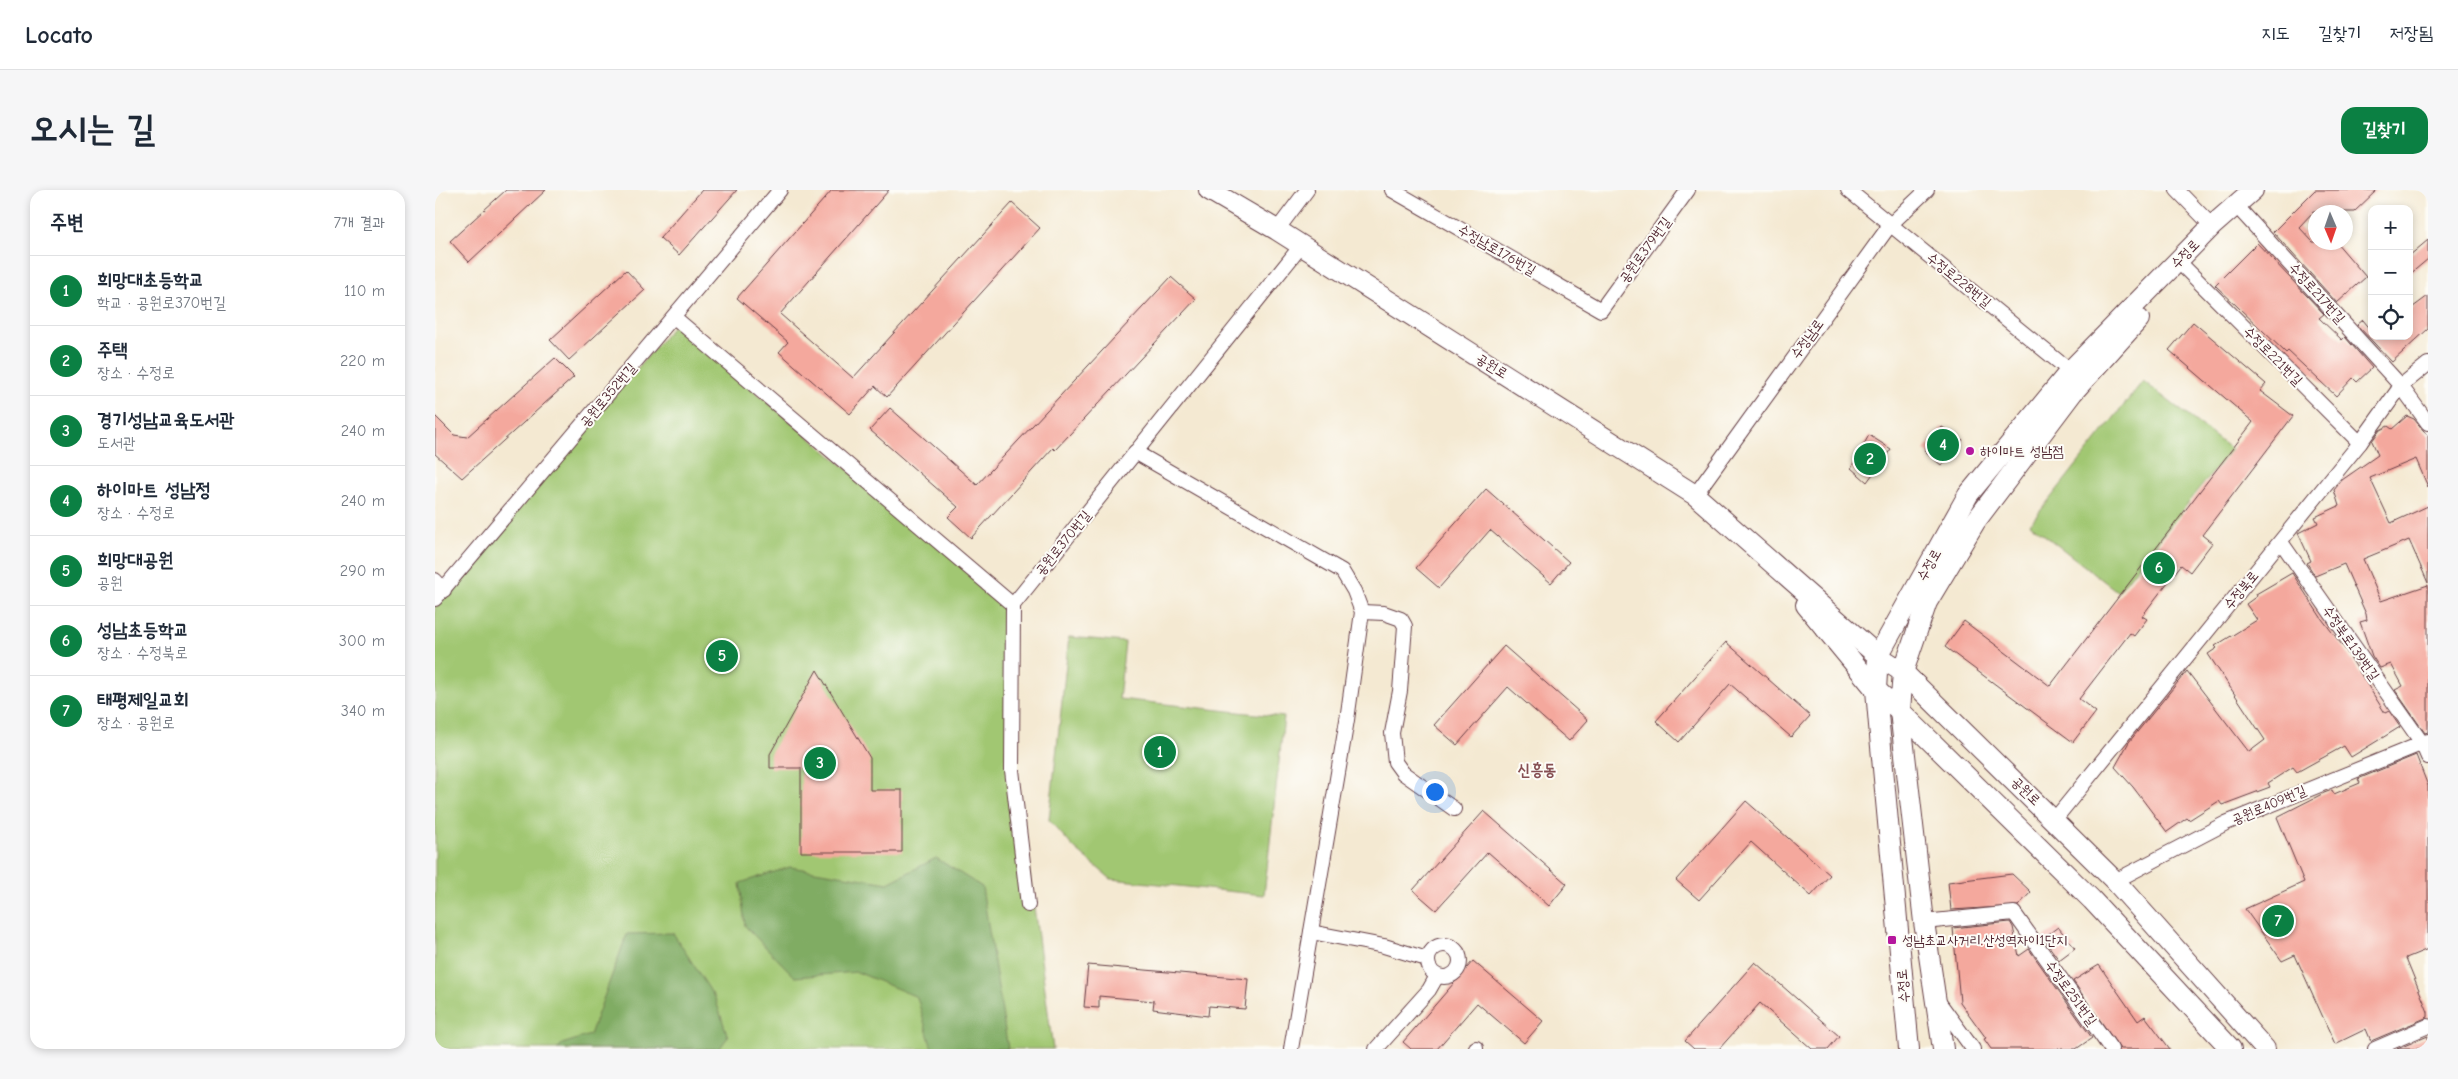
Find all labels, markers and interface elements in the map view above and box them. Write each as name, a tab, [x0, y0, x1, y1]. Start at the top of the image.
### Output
text: Locato	[25, 21, 93, 49]
text: 지도	[2261, 23, 2290, 44]
text: 길찾기	[2318, 23, 2362, 44]
text: 저장됨	[2390, 23, 2433, 44]
button: 길찾기	[2341, 107, 2428, 154]
text: 오시는 길	[30, 108, 155, 149]
north arrow	[2308, 205, 2353, 250]
map controls	[2368, 205, 2413, 340]
button: +	[2368, 205, 2413, 250]
text: 주변	[50, 210, 84, 234]
street label: 공원로379번길	[1615, 213, 1675, 286]
text: 7개 결과	[333, 214, 385, 232]
street label: 수정남로176번길	[1455, 221, 1540, 280]
street label: 수정로	[2167, 236, 2203, 272]
street label: 수정로228번길	[1923, 249, 1995, 312]
button: −	[2368, 250, 2413, 295]
street label: 수정로217번길	[2285, 259, 2349, 327]
text: 희망대초등학교	[97, 269, 204, 291]
text: 1	[63, 282, 69, 300]
text: 110 m	[344, 282, 385, 300]
text: 학교 · 공원로370번길	[97, 294, 226, 312]
button: locate	[2368, 295, 2413, 340]
street label: 수정남로	[1787, 316, 1827, 362]
street label: 수정로221번길	[2240, 323, 2307, 390]
text: 주택	[97, 339, 128, 361]
street label: 공원로	[1473, 350, 1511, 382]
text: 2	[62, 352, 70, 370]
text: 220 m	[340, 352, 385, 370]
street label: 공원로352번길	[576, 359, 640, 430]
text: 장소 · 수정로	[97, 364, 175, 382]
text: 경기성남교육도서관	[97, 409, 235, 431]
text: 3	[62, 422, 70, 440]
text: 240 m	[341, 422, 385, 440]
pin: 4	[1927, 426, 1959, 464]
text: 도서관	[97, 434, 136, 452]
pin: 2	[1854, 440, 1886, 478]
place label: 하이마트 성남점	[1980, 443, 2064, 460]
marker: 하이마트 성남점	[1964, 445, 1976, 457]
text: 하이마트 성남정	[97, 479, 211, 501]
text: 4	[62, 492, 70, 510]
text: 240 m	[341, 492, 385, 510]
text: 장소 · 수정로	[97, 504, 175, 522]
street label: 공원로370번길	[1032, 507, 1095, 579]
street label: 수정로	[1913, 546, 1945, 584]
text: 희망대공원	[97, 549, 173, 571]
pin: 6	[2143, 549, 2175, 587]
text: 5	[62, 562, 70, 580]
text: 290 m	[340, 562, 385, 580]
street label: 수정북로	[2220, 567, 2262, 613]
text: 공원	[97, 574, 123, 592]
street label: 수정북로139번길	[2319, 602, 2384, 684]
text: 성남초등학교	[97, 619, 189, 641]
text: 6	[62, 632, 70, 650]
text: 300 m	[339, 632, 385, 650]
pin: 5	[706, 637, 738, 675]
text: 장소 · 수정북로	[97, 644, 188, 662]
text: 태평제일교회	[97, 689, 189, 711]
text: 7	[62, 702, 70, 720]
text: 340 m	[341, 702, 385, 720]
text: 장소 · 공원로	[97, 714, 175, 732]
pin: 1	[1144, 733, 1176, 771]
pin: 3	[804, 744, 836, 782]
district label: 신흥동	[1518, 761, 1556, 779]
street label: 공원로	[2008, 773, 2044, 809]
your location	[1422, 779, 1448, 805]
street label: 공원로409번길	[2229, 781, 2309, 828]
pin: 7	[2262, 902, 2294, 940]
place label: 성남초교사거리.산성역자이1단지	[1902, 932, 2067, 949]
marker: 성남초교사거리.산성역자이1단지	[1886, 934, 1898, 946]
street label: 수정로251번길	[2042, 957, 2101, 1030]
street label: 수정로	[1893, 968, 1913, 1004]

